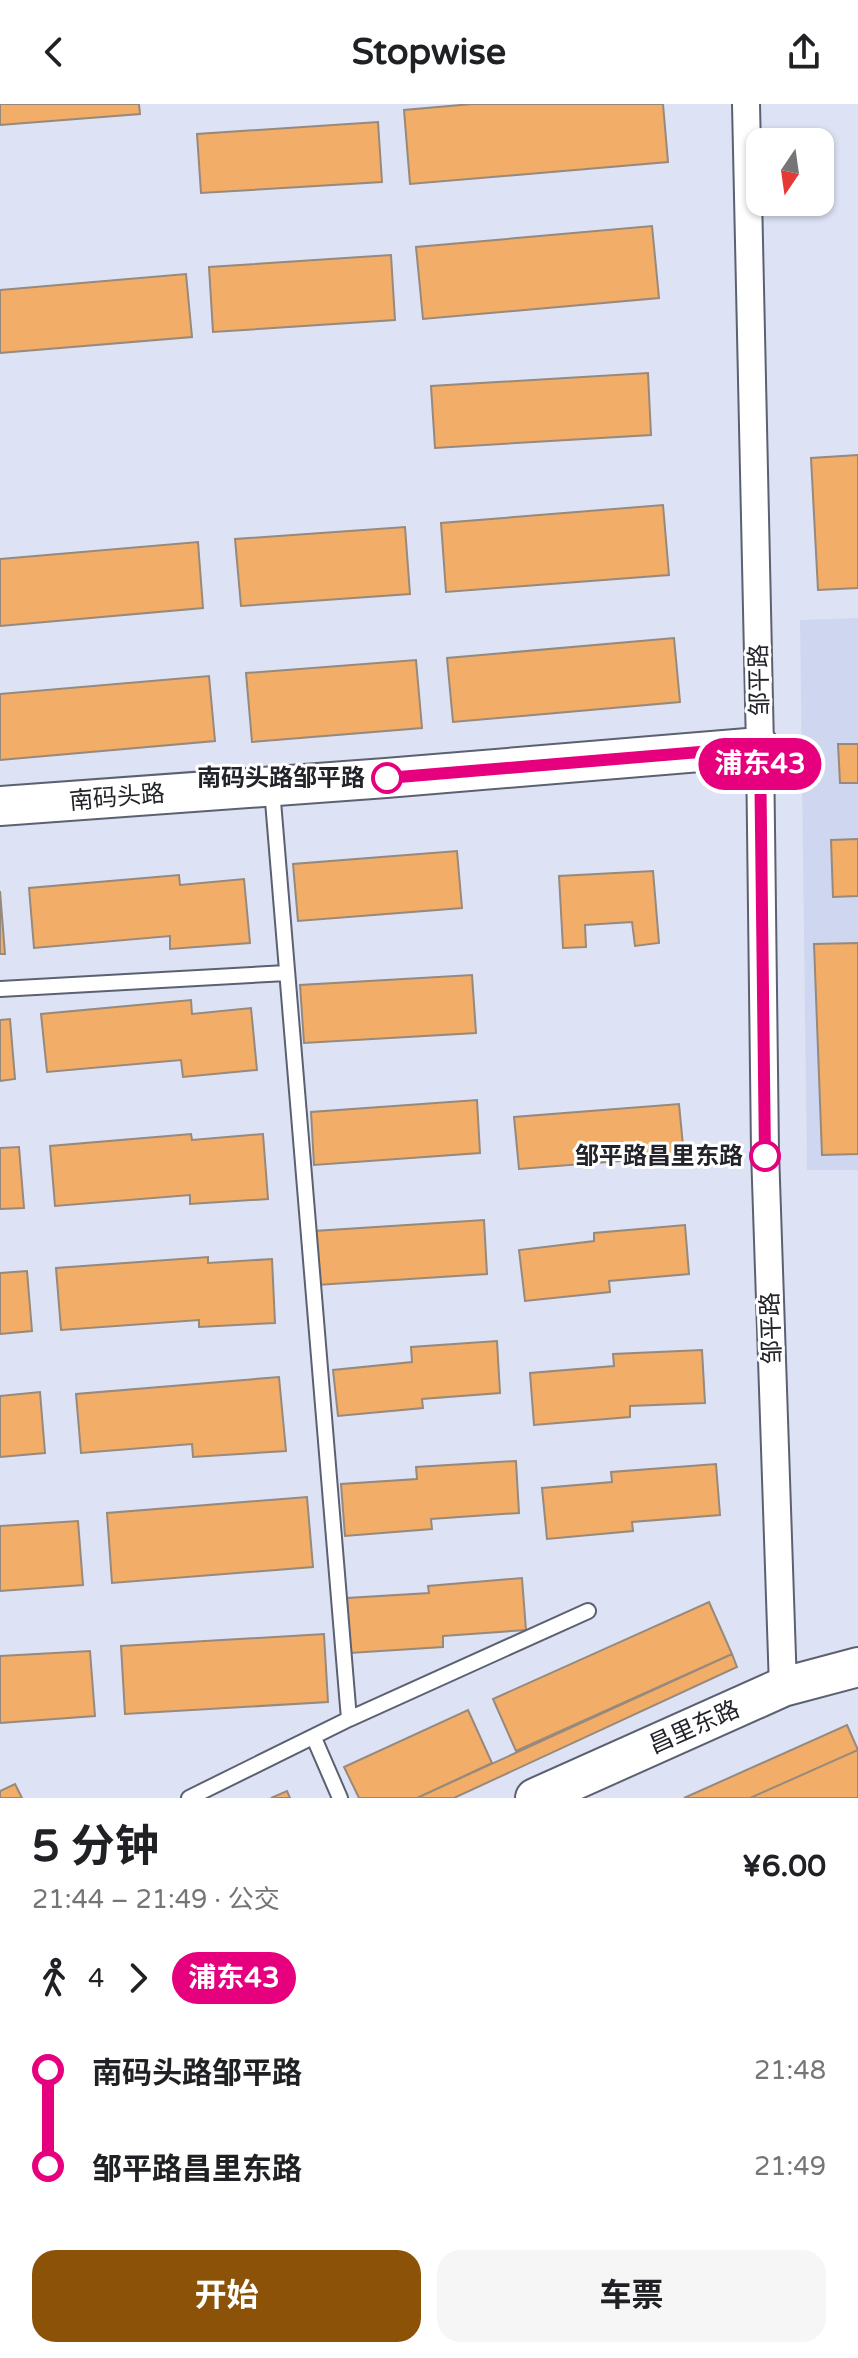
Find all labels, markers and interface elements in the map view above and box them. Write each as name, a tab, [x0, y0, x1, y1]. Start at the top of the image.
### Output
icon: back	[32, 30, 76, 74]
icon: share	[782, 30, 826, 74]
text: Stopwise	[352, 31, 506, 74]
north arrow	[746, 128, 834, 216]
map controls	[746, 128, 834, 216]
street label: 邹平路	[744, 644, 775, 716]
line badge: 浦东43	[704, 738, 816, 790]
text: 浦东43	[714, 747, 806, 781]
marker: 南码头路邹平路	[372, 763, 402, 793]
place label: 南码头路邹平路	[197, 764, 365, 793]
street label: 南码头路	[68, 779, 166, 816]
marker: 邹平路昌里东路	[750, 1141, 780, 1171]
place label: 邹平路昌里东路	[575, 1142, 743, 1171]
street label: 邹平路	[756, 1291, 787, 1364]
street label: 昌里东路	[644, 1695, 744, 1760]
text: 5 分钟	[32, 1821, 159, 1874]
text: ¥6.00	[742, 1848, 826, 1885]
text: 21:44 – 21:49 · 公交	[32, 1884, 280, 1915]
icon: walk	[32, 1956, 76, 2000]
icon: forward	[116, 1956, 160, 2000]
text: 浦东43	[188, 1961, 280, 1995]
text: 4	[88, 1963, 104, 1994]
text: 南码头路邹平路	[92, 2055, 302, 2092]
text: 21:48	[754, 2055, 826, 2086]
text: 邹平路昌里东路	[92, 2151, 302, 2188]
text: 21:49	[754, 2151, 826, 2182]
button: 开始	[32, 2250, 421, 2342]
button: 车票	[437, 2250, 826, 2342]

